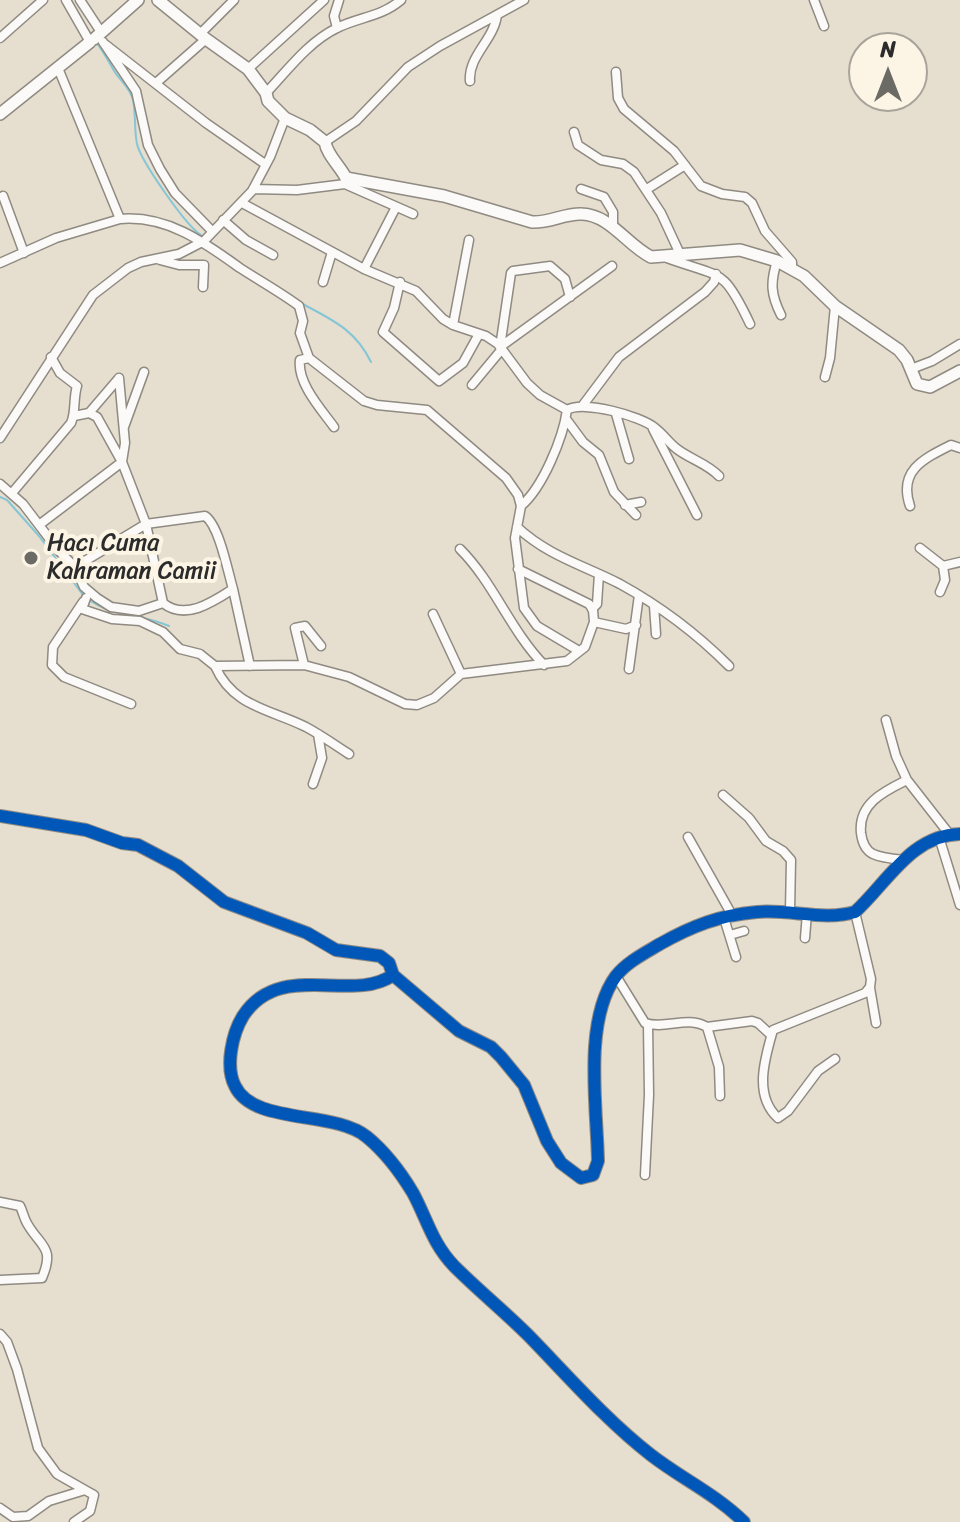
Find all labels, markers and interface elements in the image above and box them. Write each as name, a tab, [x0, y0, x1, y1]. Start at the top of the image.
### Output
text: N	[880, 30, 896, 69]
north arrow	[848, 32, 928, 112]
place label: Hacı Cuma Kahraman Camii	[47, 530, 216, 586]
marker: Hacı Cuma Kahraman Camii	[22, 549, 40, 567]

